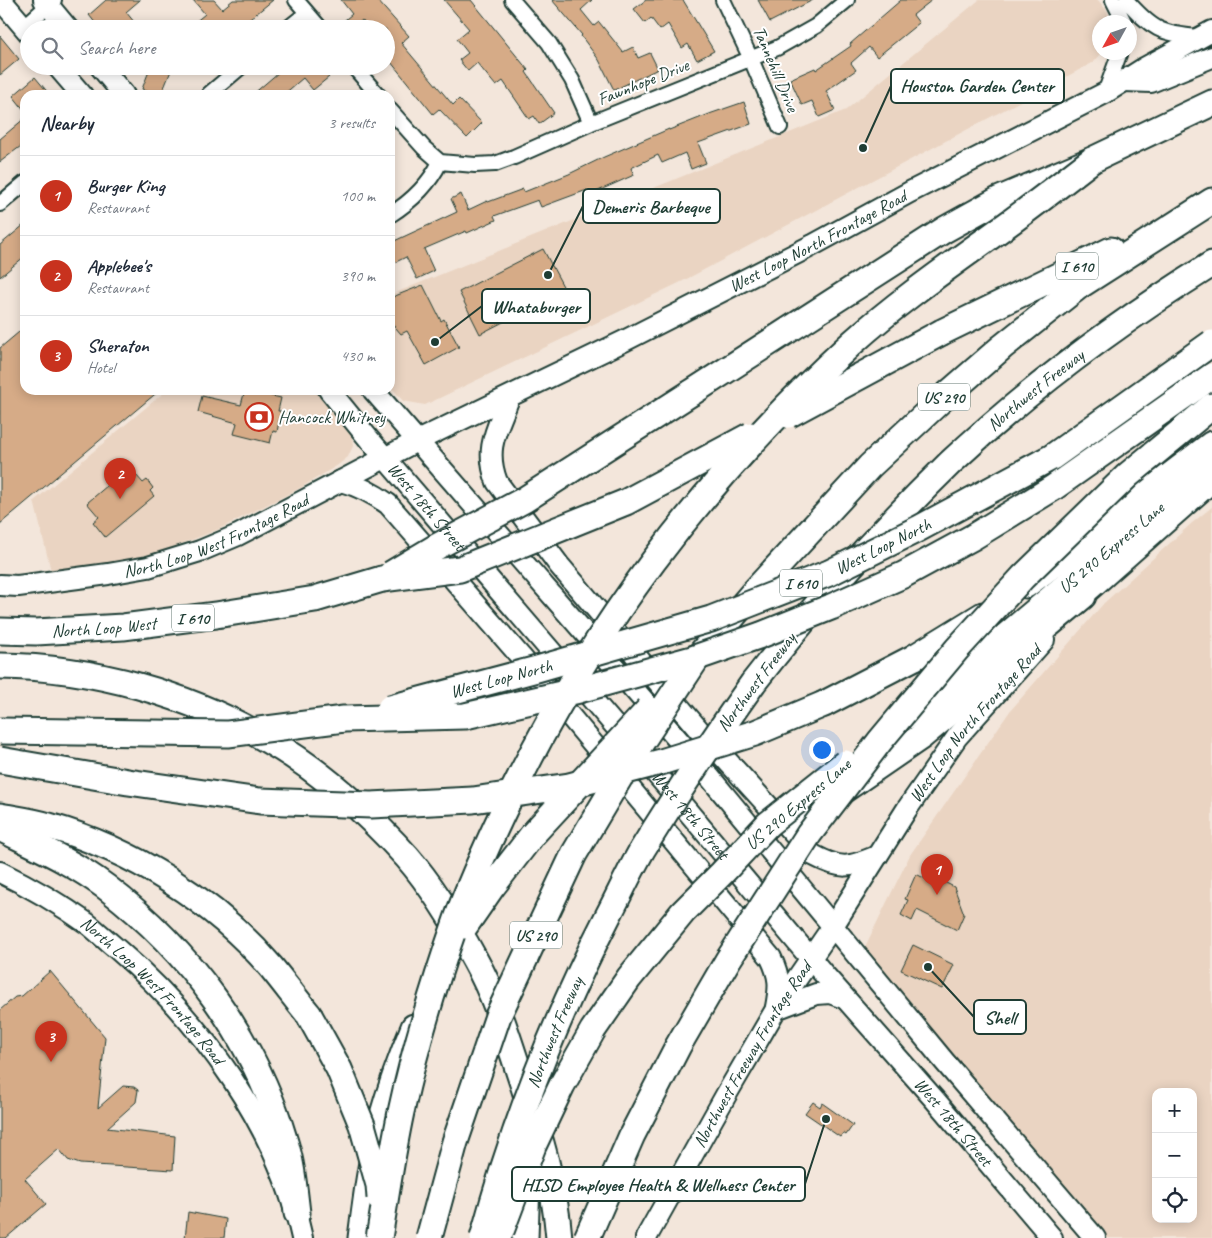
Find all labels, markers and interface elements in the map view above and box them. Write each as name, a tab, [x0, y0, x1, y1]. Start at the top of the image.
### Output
north arrow	[1092, 15, 1137, 60]
search box	[20, 20, 395, 75]
street label: Tannehill Drive	[748, 23, 804, 116]
icon: search	[38, 34, 66, 62]
text: Search here	[78, 36, 155, 60]
street label: Fawnhope Drive	[594, 53, 693, 110]
callout: Houston Garden Center	[891, 69, 1064, 103]
text: Houston Garden Center	[900, 74, 1056, 98]
text: Nearby	[40, 110, 93, 136]
text: 3 results	[328, 113, 375, 133]
text: Burger King	[87, 174, 165, 198]
street label: West Loop North Frontage Road	[725, 184, 913, 297]
text: 1	[52, 186, 60, 206]
text: 100 m	[341, 186, 375, 206]
callout: Demeris Barbeque	[583, 189, 720, 223]
text: Demeris Barbeque	[592, 195, 711, 219]
text: Restaurant	[87, 198, 149, 218]
road number: I 610	[1056, 252, 1098, 280]
text: Applebee's	[87, 254, 151, 278]
text: 2	[52, 266, 60, 286]
text: 390 m	[341, 266, 375, 286]
text: Restaurant	[87, 278, 149, 298]
callout: Whataburger	[482, 289, 590, 323]
text: Whataburger	[492, 295, 582, 319]
text: Sheraton	[87, 334, 149, 358]
street label: Northwest Freeway	[982, 343, 1090, 436]
text: 3	[52, 346, 60, 366]
text: 430 m	[341, 346, 375, 366]
text: Hotel	[87, 358, 115, 378]
road number: US 290	[918, 384, 970, 411]
bank icon: Hancock Whitney	[244, 402, 274, 432]
place label: Hancock Whitney	[278, 406, 387, 428]
pin: 2	[104, 458, 136, 499]
street label: West 18th Street	[383, 458, 472, 557]
street label: North Loop West Frontage Road	[122, 488, 315, 582]
street label: US 290 Express Lane	[1054, 496, 1169, 598]
street label: West Loop North	[831, 513, 935, 579]
road number: I 610	[780, 570, 822, 596]
road number: I 610	[172, 604, 214, 632]
street label: North Loop West	[51, 611, 160, 642]
street label: Northwest Freeway	[712, 627, 801, 736]
street label: West Loop North Frontage Road	[904, 638, 1048, 806]
street label: West Loop North	[448, 654, 555, 703]
your location	[809, 737, 835, 763]
street label: US 290 Express Lane	[741, 753, 856, 855]
street label: West 18th Street	[647, 766, 735, 865]
pin: 1	[921, 854, 953, 895]
street label: North Loop West Frontage Road	[76, 911, 231, 1071]
road number: US 290	[510, 922, 562, 948]
street label: Northwest Freeway Frontage Road	[688, 955, 818, 1151]
street label: Northwest Freeway	[522, 972, 589, 1091]
callout: Shell	[974, 1000, 1026, 1034]
text: Shell	[984, 1006, 1020, 1030]
pin: 3	[35, 1021, 67, 1062]
street label: West 18th Street	[910, 1073, 998, 1172]
map controls	[1152, 1088, 1197, 1223]
button: +	[1152, 1088, 1197, 1133]
button: −	[1152, 1133, 1197, 1178]
callout: HISD Employee Health & Wellness Center	[512, 1167, 805, 1201]
text: HISD Employee Health & Wellness Center	[521, 1173, 797, 1197]
button: locate	[1152, 1178, 1197, 1223]

